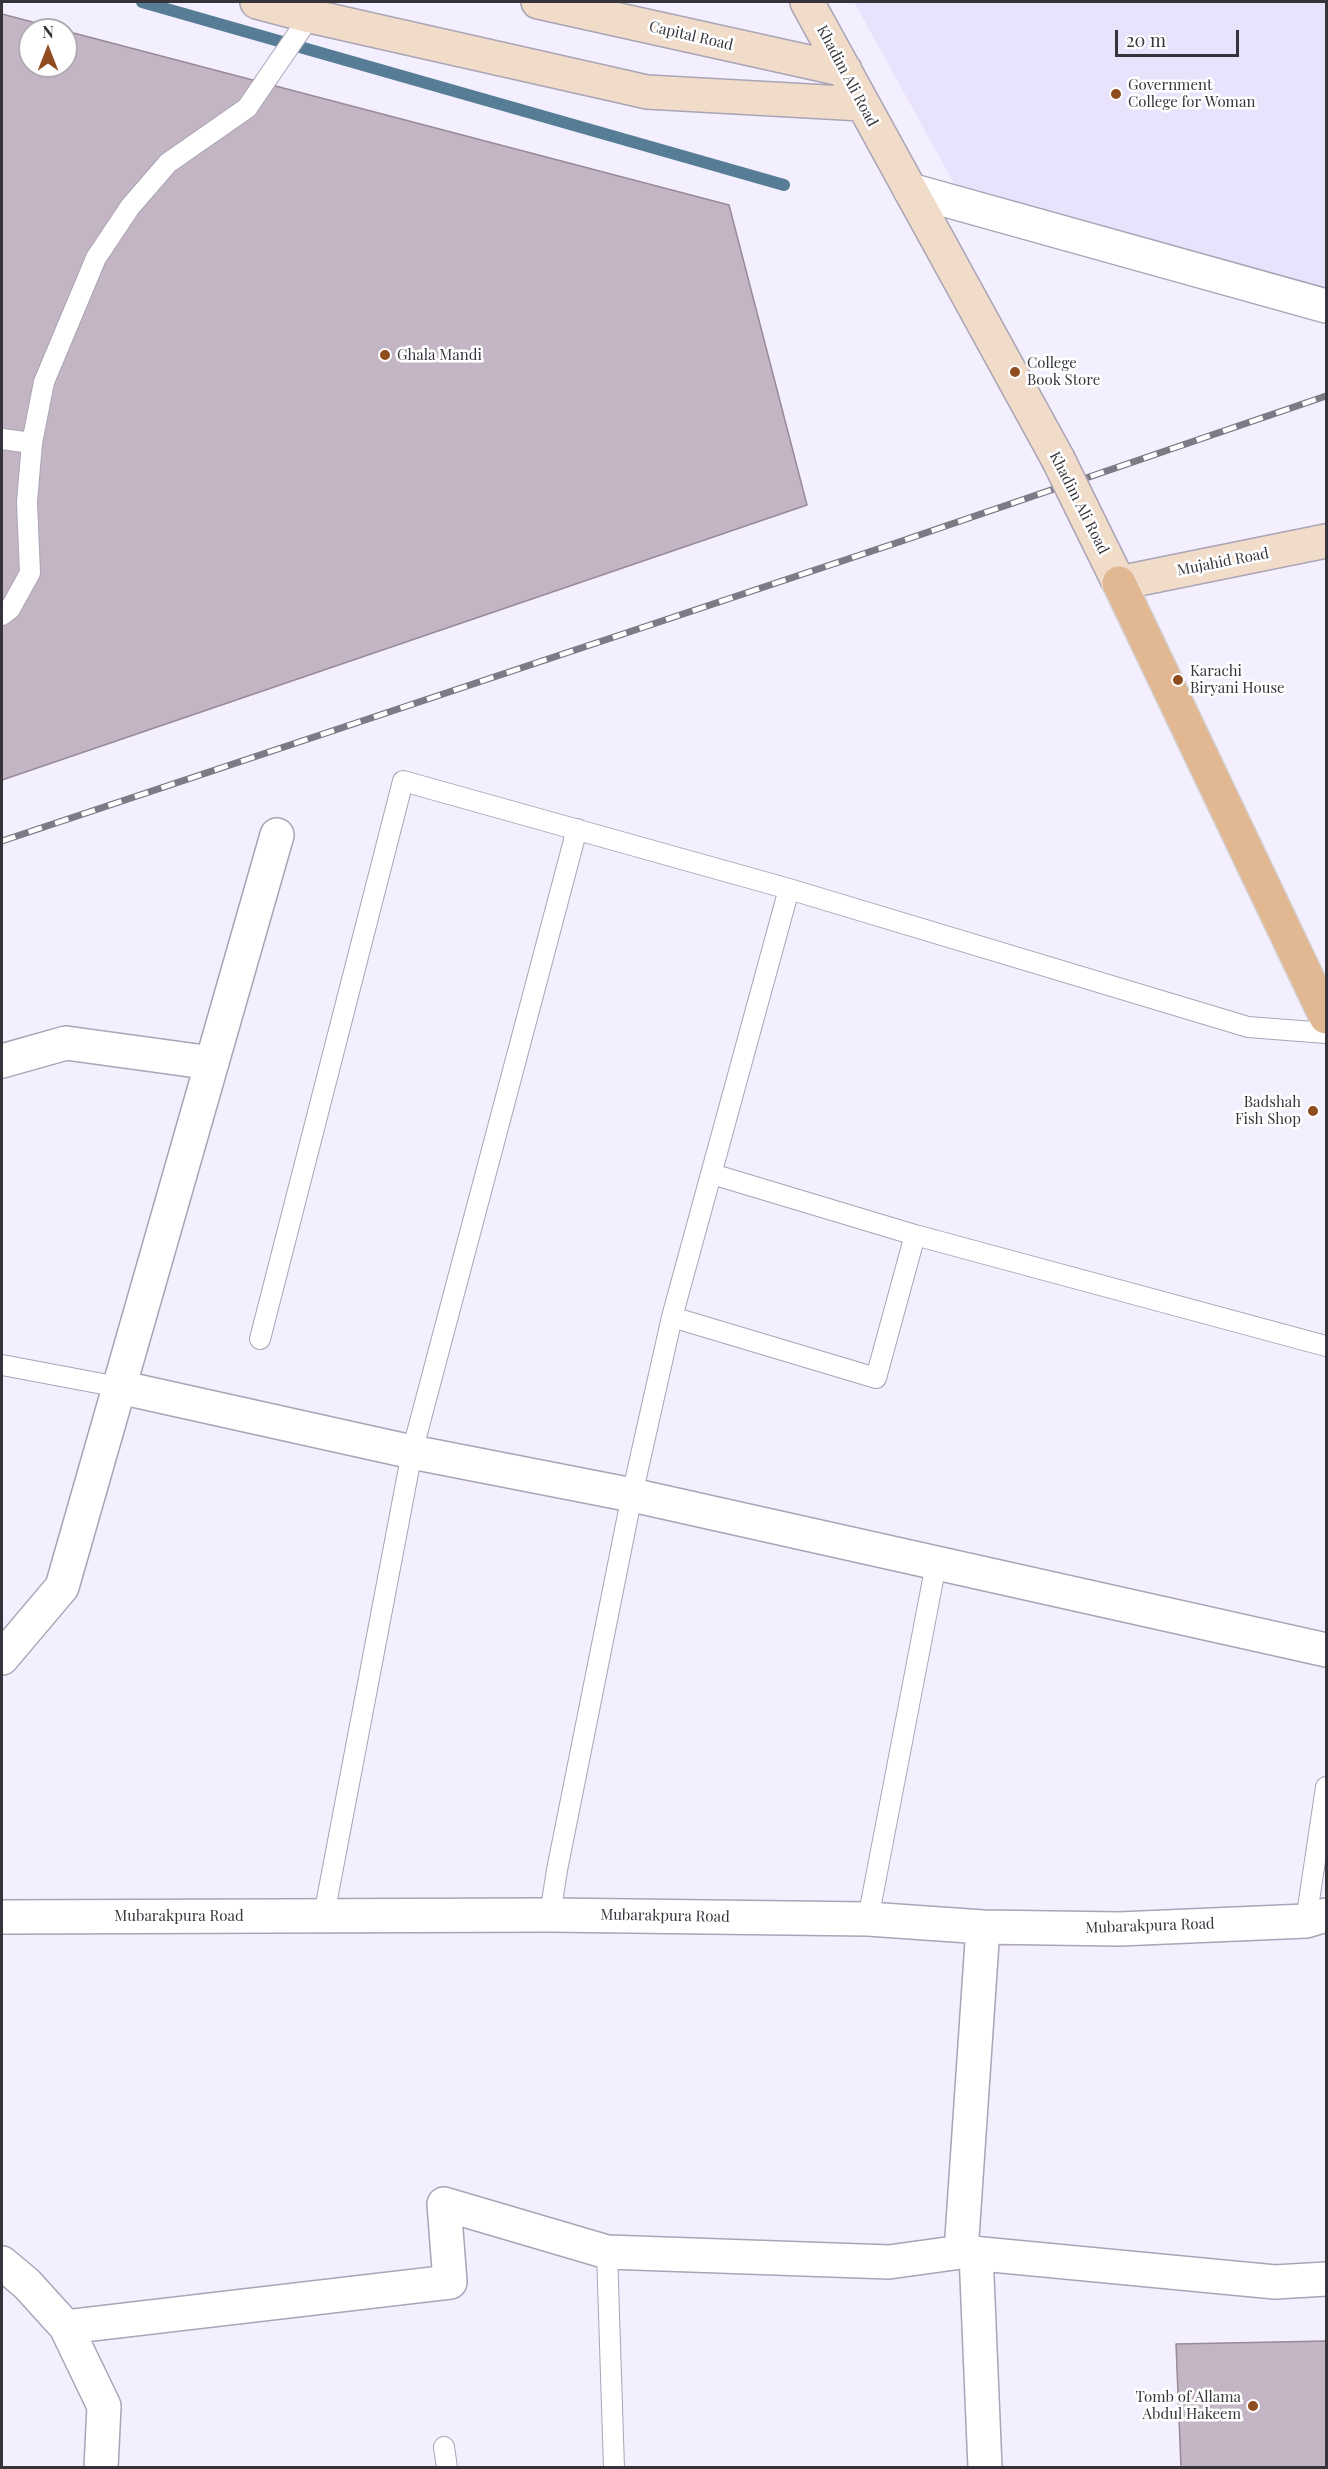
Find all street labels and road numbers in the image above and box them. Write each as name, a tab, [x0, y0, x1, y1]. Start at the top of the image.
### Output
street label: Capital Road	[647, 18, 735, 54]
street label: Khadim Ali Road	[813, 22, 881, 130]
street label: Khadim Ali Road	[1045, 449, 1113, 557]
street label: Mujahid Road	[1176, 544, 1270, 580]
street label: Mubarakpura Road	[600, 1906, 730, 1926]
street label: Mubarakpura Road	[114, 1907, 244, 1925]
street label: Mubarakpura Road	[1085, 1915, 1215, 1937]

